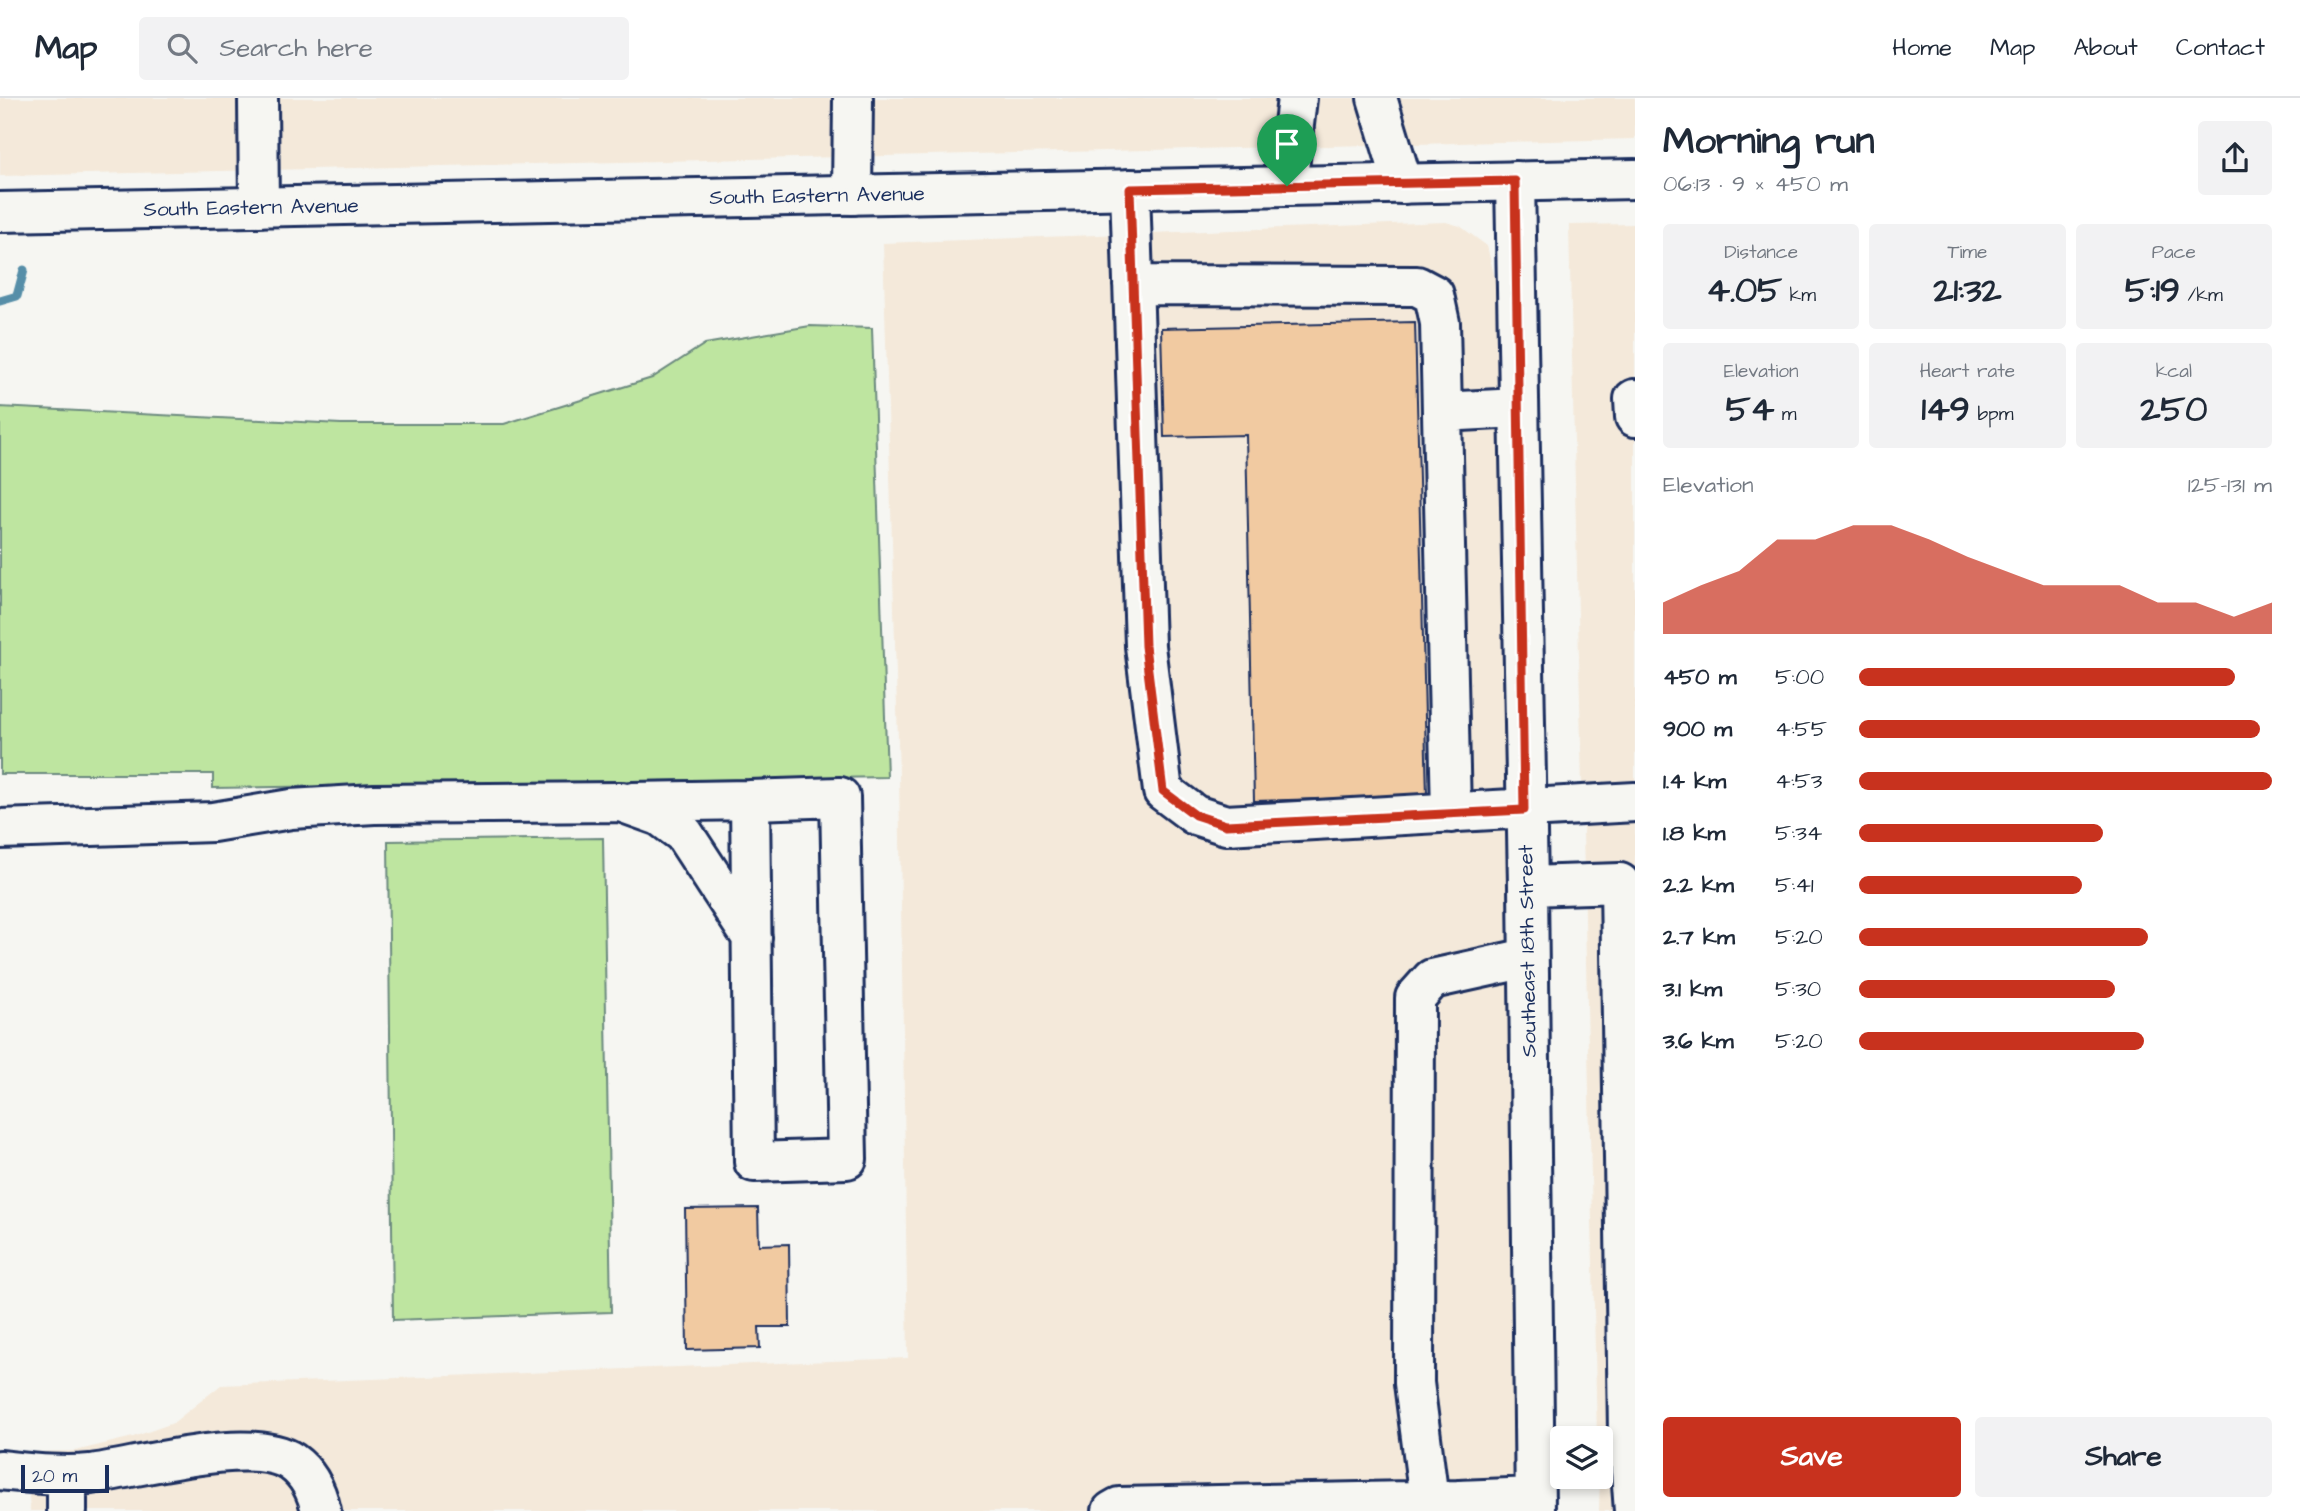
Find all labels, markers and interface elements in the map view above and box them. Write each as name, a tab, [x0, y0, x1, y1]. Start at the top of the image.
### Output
search box	[139, 17, 629, 80]
text: Map	[35, 25, 97, 71]
icon: search	[163, 29, 201, 67]
text: Search here	[219, 30, 373, 66]
text: Home	[1892, 31, 1952, 65]
text: Map	[1990, 31, 2035, 65]
text: About	[2073, 31, 2138, 65]
text: Contact	[2176, 31, 2265, 65]
pin	[1257, 114, 1317, 186]
text: Morning run	[1663, 116, 1875, 168]
button: share	[2198, 121, 2272, 195]
icon: arrive	[1268, 125, 1306, 163]
text: 06:13 · 9 × 450 m	[1663, 168, 1848, 200]
street label: South Eastern Avenue	[709, 179, 925, 212]
street label: South Eastern Avenue	[143, 191, 359, 224]
text: Distance	[1724, 239, 1798, 266]
text: Time	[1948, 239, 1987, 266]
text: Pace	[2152, 239, 2196, 266]
text: 4.05	[1706, 266, 1782, 315]
text: 21:32	[1933, 266, 2002, 315]
text: 5:19	[2125, 266, 2180, 315]
text: km	[1782, 282, 1816, 309]
text: /km	[2180, 282, 2223, 309]
text: Elevation	[1724, 358, 1799, 385]
text: Heart rate	[1920, 358, 2015, 385]
text: kcal	[2156, 358, 2192, 385]
text: 54	[1726, 385, 1774, 434]
text: 149	[1922, 385, 1970, 434]
text: 250	[2140, 385, 2207, 434]
text: m	[1774, 401, 1797, 428]
text: bpm	[1970, 401, 2013, 428]
text: Elevation	[1663, 469, 1754, 501]
text: 125–131 m	[2188, 469, 2272, 501]
text: 450 m	[1663, 661, 1737, 693]
text: 5:00	[1775, 661, 1824, 693]
text: 900 m	[1663, 713, 1732, 745]
text: 4:55	[1775, 713, 1827, 745]
text: 1.4 km	[1663, 765, 1726, 797]
text: 4:53	[1775, 765, 1822, 797]
text: 1.8 km	[1663, 817, 1725, 849]
text: 5:34	[1775, 817, 1822, 849]
street label: Southeast 18th Street	[1511, 844, 1544, 1058]
text: 2.2 km	[1663, 869, 1734, 901]
text: 5:41	[1775, 869, 1814, 901]
text: 2.7 km	[1663, 921, 1735, 953]
text: 5:20	[1775, 921, 1823, 953]
text: 3.1 km	[1663, 973, 1722, 1005]
text: 5:30	[1775, 973, 1821, 1005]
text: 3.6 km	[1663, 1025, 1734, 1057]
text: 5:20	[1775, 1025, 1823, 1057]
button: Save	[1663, 1417, 1961, 1497]
button: Share	[1975, 1417, 2272, 1497]
map controls	[1550, 1426, 1613, 1489]
button: layers	[1550, 1426, 1613, 1489]
scale bar	[21, 1462, 108, 1494]
text: 20 m	[32, 1463, 77, 1490]

